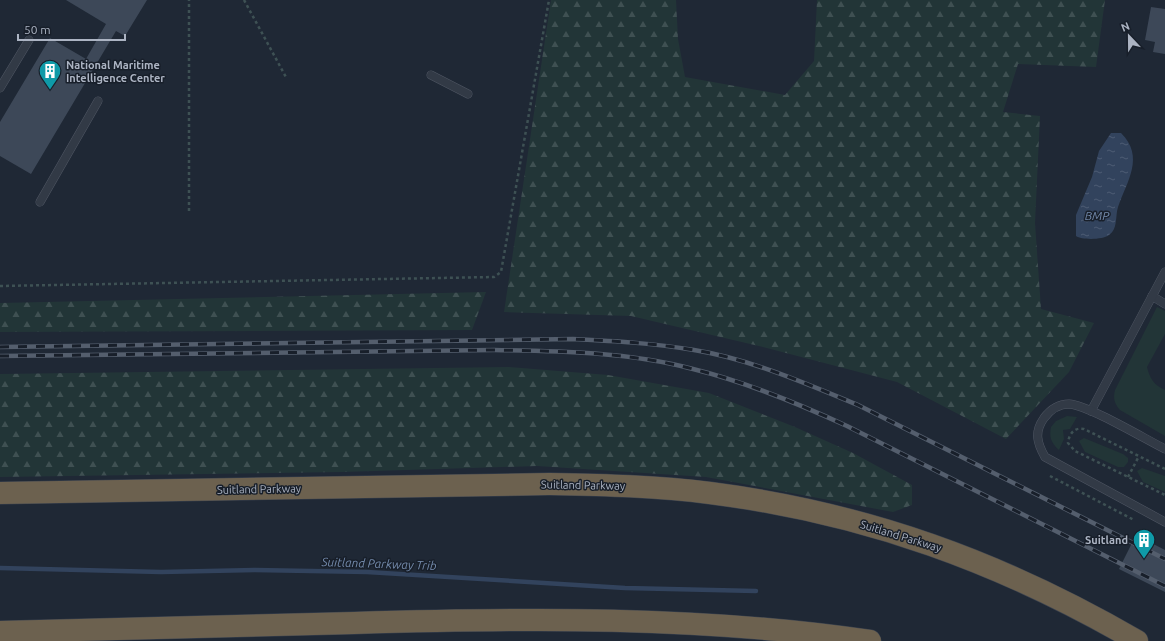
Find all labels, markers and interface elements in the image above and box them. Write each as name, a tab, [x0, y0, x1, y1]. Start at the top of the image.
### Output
scale bar	[18, 16, 125, 42]
north arrow	[1109, 16, 1149, 56]
text: N	[1119, 20, 1131, 34]
text: 50 m	[24, 23, 51, 36]
building icon: National Maritime Intelligence Center	[37, 58, 63, 91]
place label: National Maritime Intelligence Center	[66, 59, 165, 84]
water label: BMP	[1085, 209, 1110, 222]
street label: Suitland Parkway	[541, 478, 626, 492]
street label: Suitland Parkway	[217, 482, 302, 496]
street label: Suitland Parkway	[859, 518, 944, 554]
building icon: Suitland	[1131, 527, 1157, 560]
place label: Suitland	[1085, 534, 1128, 546]
water label: Suitland Parkway Trib	[320, 555, 437, 572]

